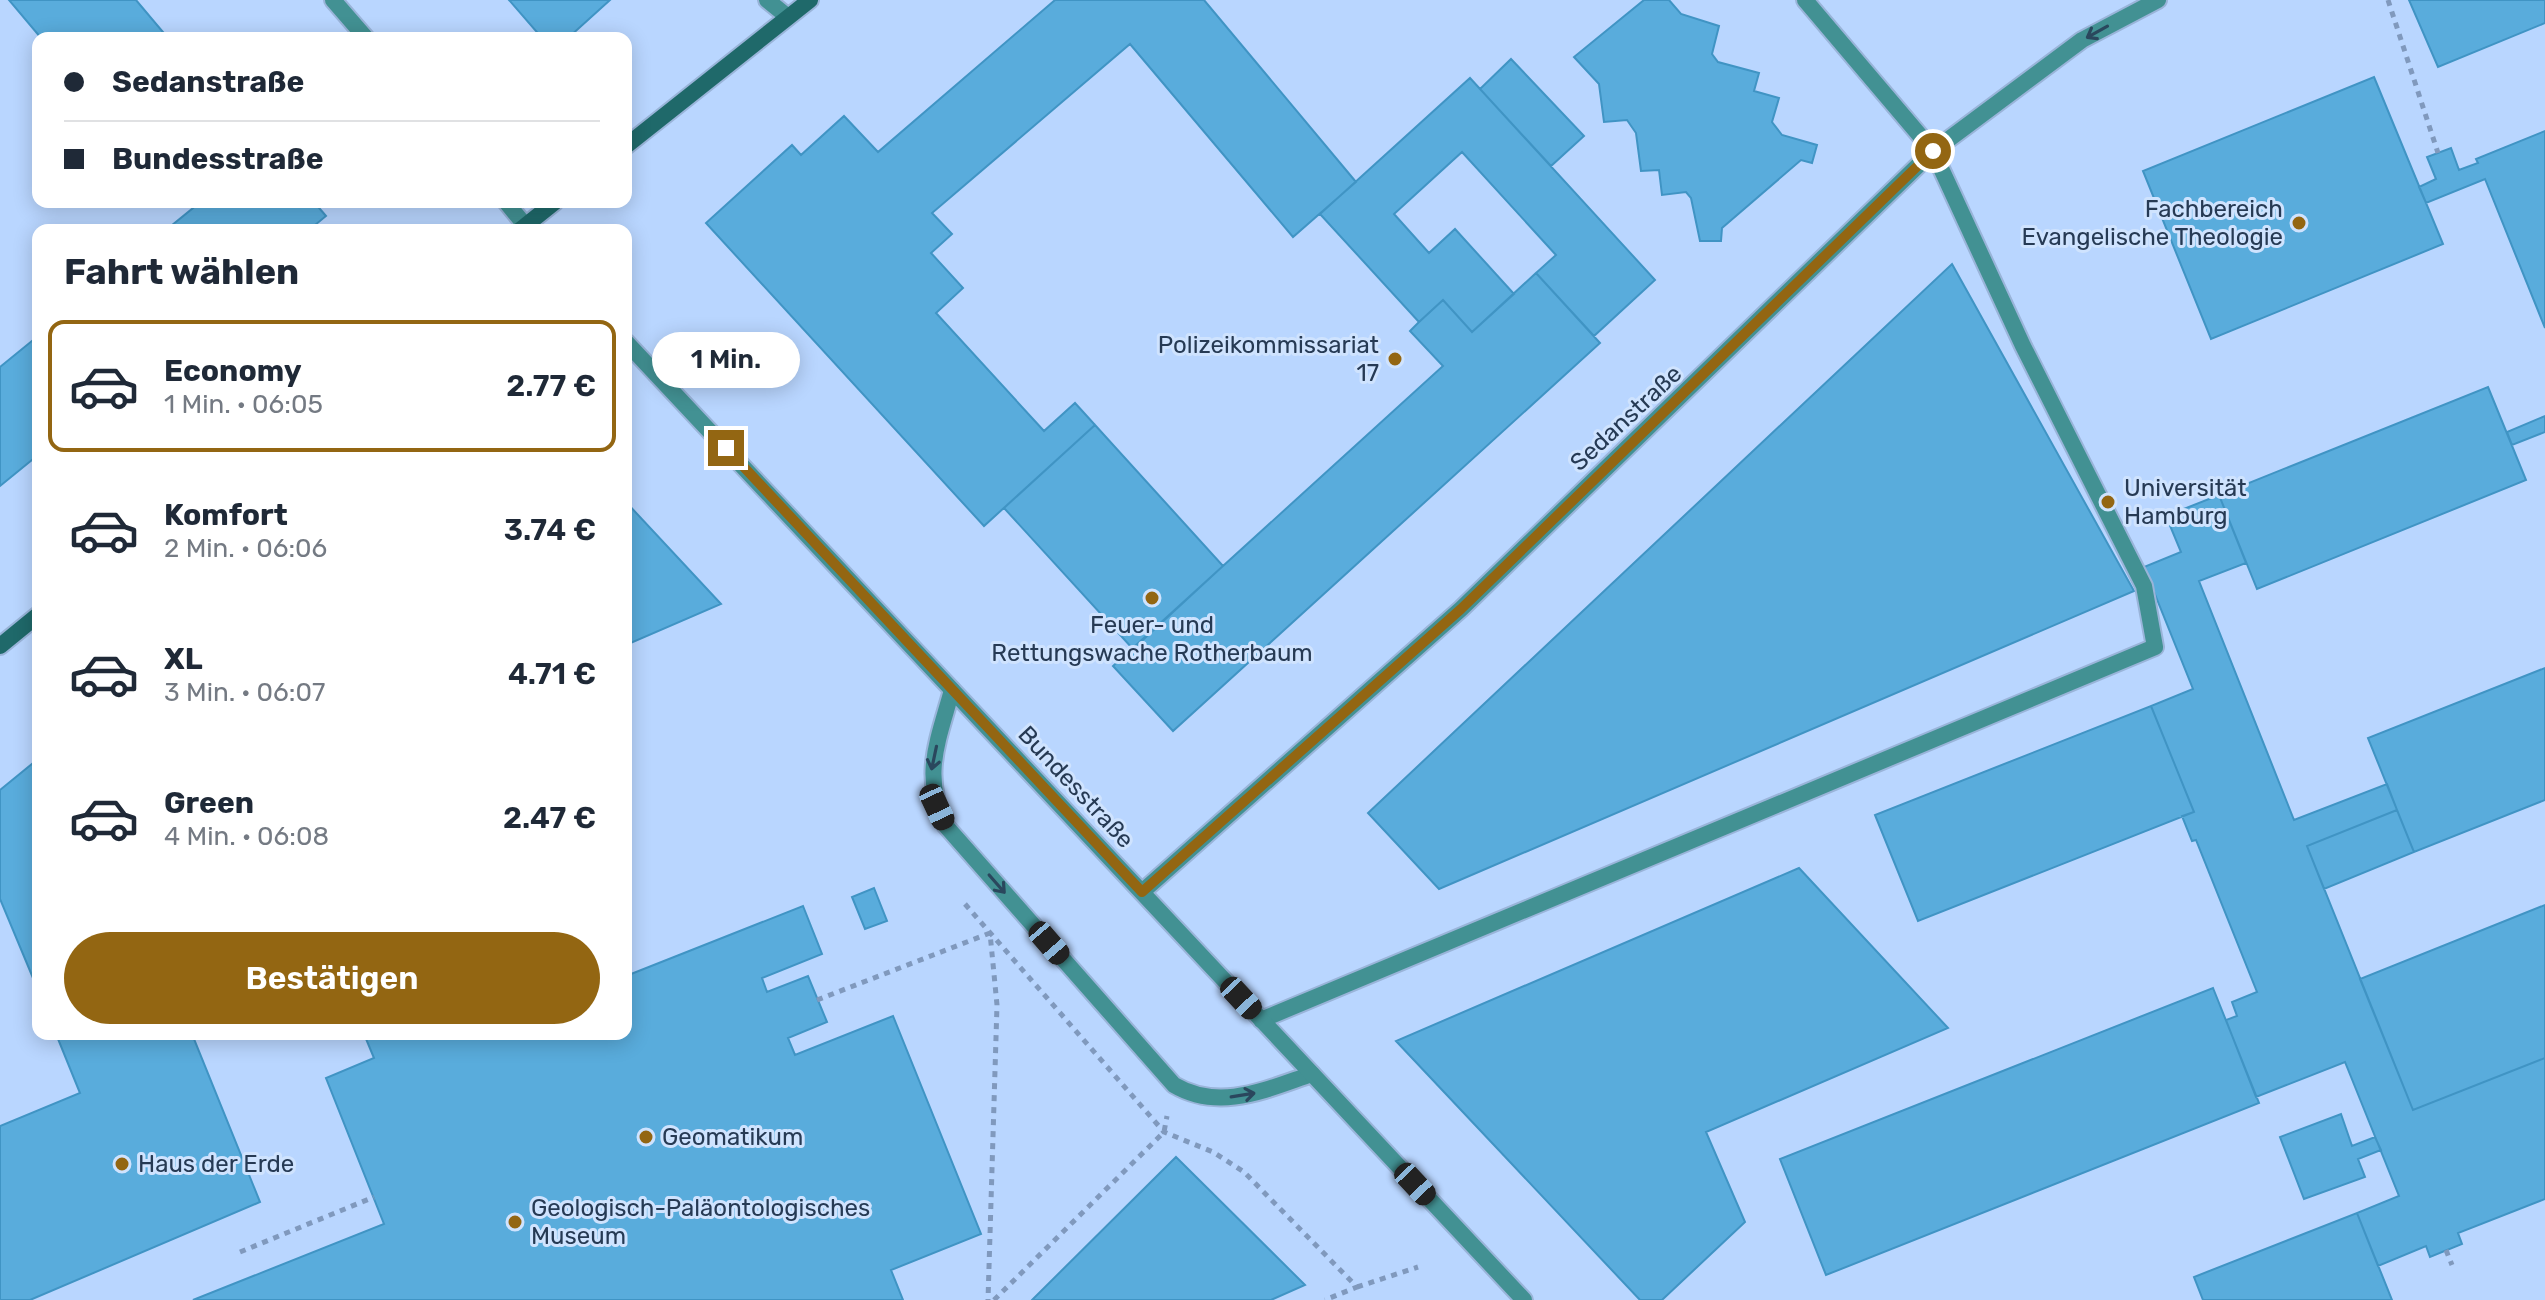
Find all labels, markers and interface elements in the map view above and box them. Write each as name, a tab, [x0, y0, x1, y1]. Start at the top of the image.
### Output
one-way arrow	[2086, 24, 2109, 40]
text: Sedanstraße	[112, 64, 304, 100]
route start	[1915, 133, 1951, 169]
text: Bundesstraße	[112, 141, 324, 177]
place label: Fachbereich Evangelische Theologie	[2022, 195, 2283, 251]
marker: Fachbereich Evangelische Theologie	[2290, 214, 2308, 232]
text: Fahrt wählen	[64, 250, 299, 293]
place label: Polizeikommissariat 17	[1158, 331, 1379, 387]
callout: 1 Min.	[652, 332, 800, 388]
text: 1 Min.	[691, 344, 761, 375]
icon: car	[68, 350, 140, 422]
marker: Polizeikommissariat 17	[1386, 350, 1404, 368]
text: Economy	[164, 353, 302, 389]
street label: Sedanstraße	[1565, 359, 1687, 477]
text: 2.77 €	[506, 368, 596, 404]
text: 1 Min. · 06:05	[164, 389, 323, 420]
route end	[708, 430, 744, 466]
place label: Universität Hamburg	[2124, 474, 2247, 530]
marker: Universität Hamburg	[2099, 493, 2117, 511]
icon: car	[68, 494, 140, 566]
text: Komfort	[164, 497, 288, 533]
text: 3.74 €	[504, 512, 596, 548]
text: 2 Min. · 06:06	[164, 533, 327, 564]
marker: Feuer- und Rettungswache Rotherbaum	[1143, 589, 1161, 607]
place label: Feuer- und Rettungswache Rotherbaum	[991, 611, 1313, 667]
icon: car	[68, 638, 140, 710]
text: XL	[164, 641, 203, 677]
text: 4.71 €	[508, 656, 596, 692]
text: 3 Min. · 06:07	[164, 677, 325, 708]
street label: Bundesstraße	[1012, 720, 1140, 854]
one-way arrow	[926, 744, 941, 770]
car	[916, 780, 958, 834]
icon: car	[68, 782, 140, 854]
text: Green	[164, 785, 254, 821]
text: 2.47 €	[503, 800, 596, 836]
text: 4 Min. · 06:08	[164, 821, 329, 852]
one-way arrow	[987, 873, 1005, 893]
car	[1024, 917, 1074, 969]
button: Bestätigen	[64, 932, 600, 1024]
car	[1216, 972, 1266, 1024]
one-way arrow	[1230, 1087, 1256, 1102]
place label: Geomatikum	[662, 1123, 803, 1151]
marker: Geomatikum	[637, 1128, 655, 1146]
place label: Haus der Erde	[138, 1150, 294, 1178]
marker: Haus der Erde	[113, 1155, 131, 1173]
car	[1390, 1158, 1440, 1210]
place label: Geologisch-Paläontologisches Museum	[531, 1194, 870, 1250]
marker: Geologisch-Paläontologisches Museum	[506, 1213, 524, 1231]

